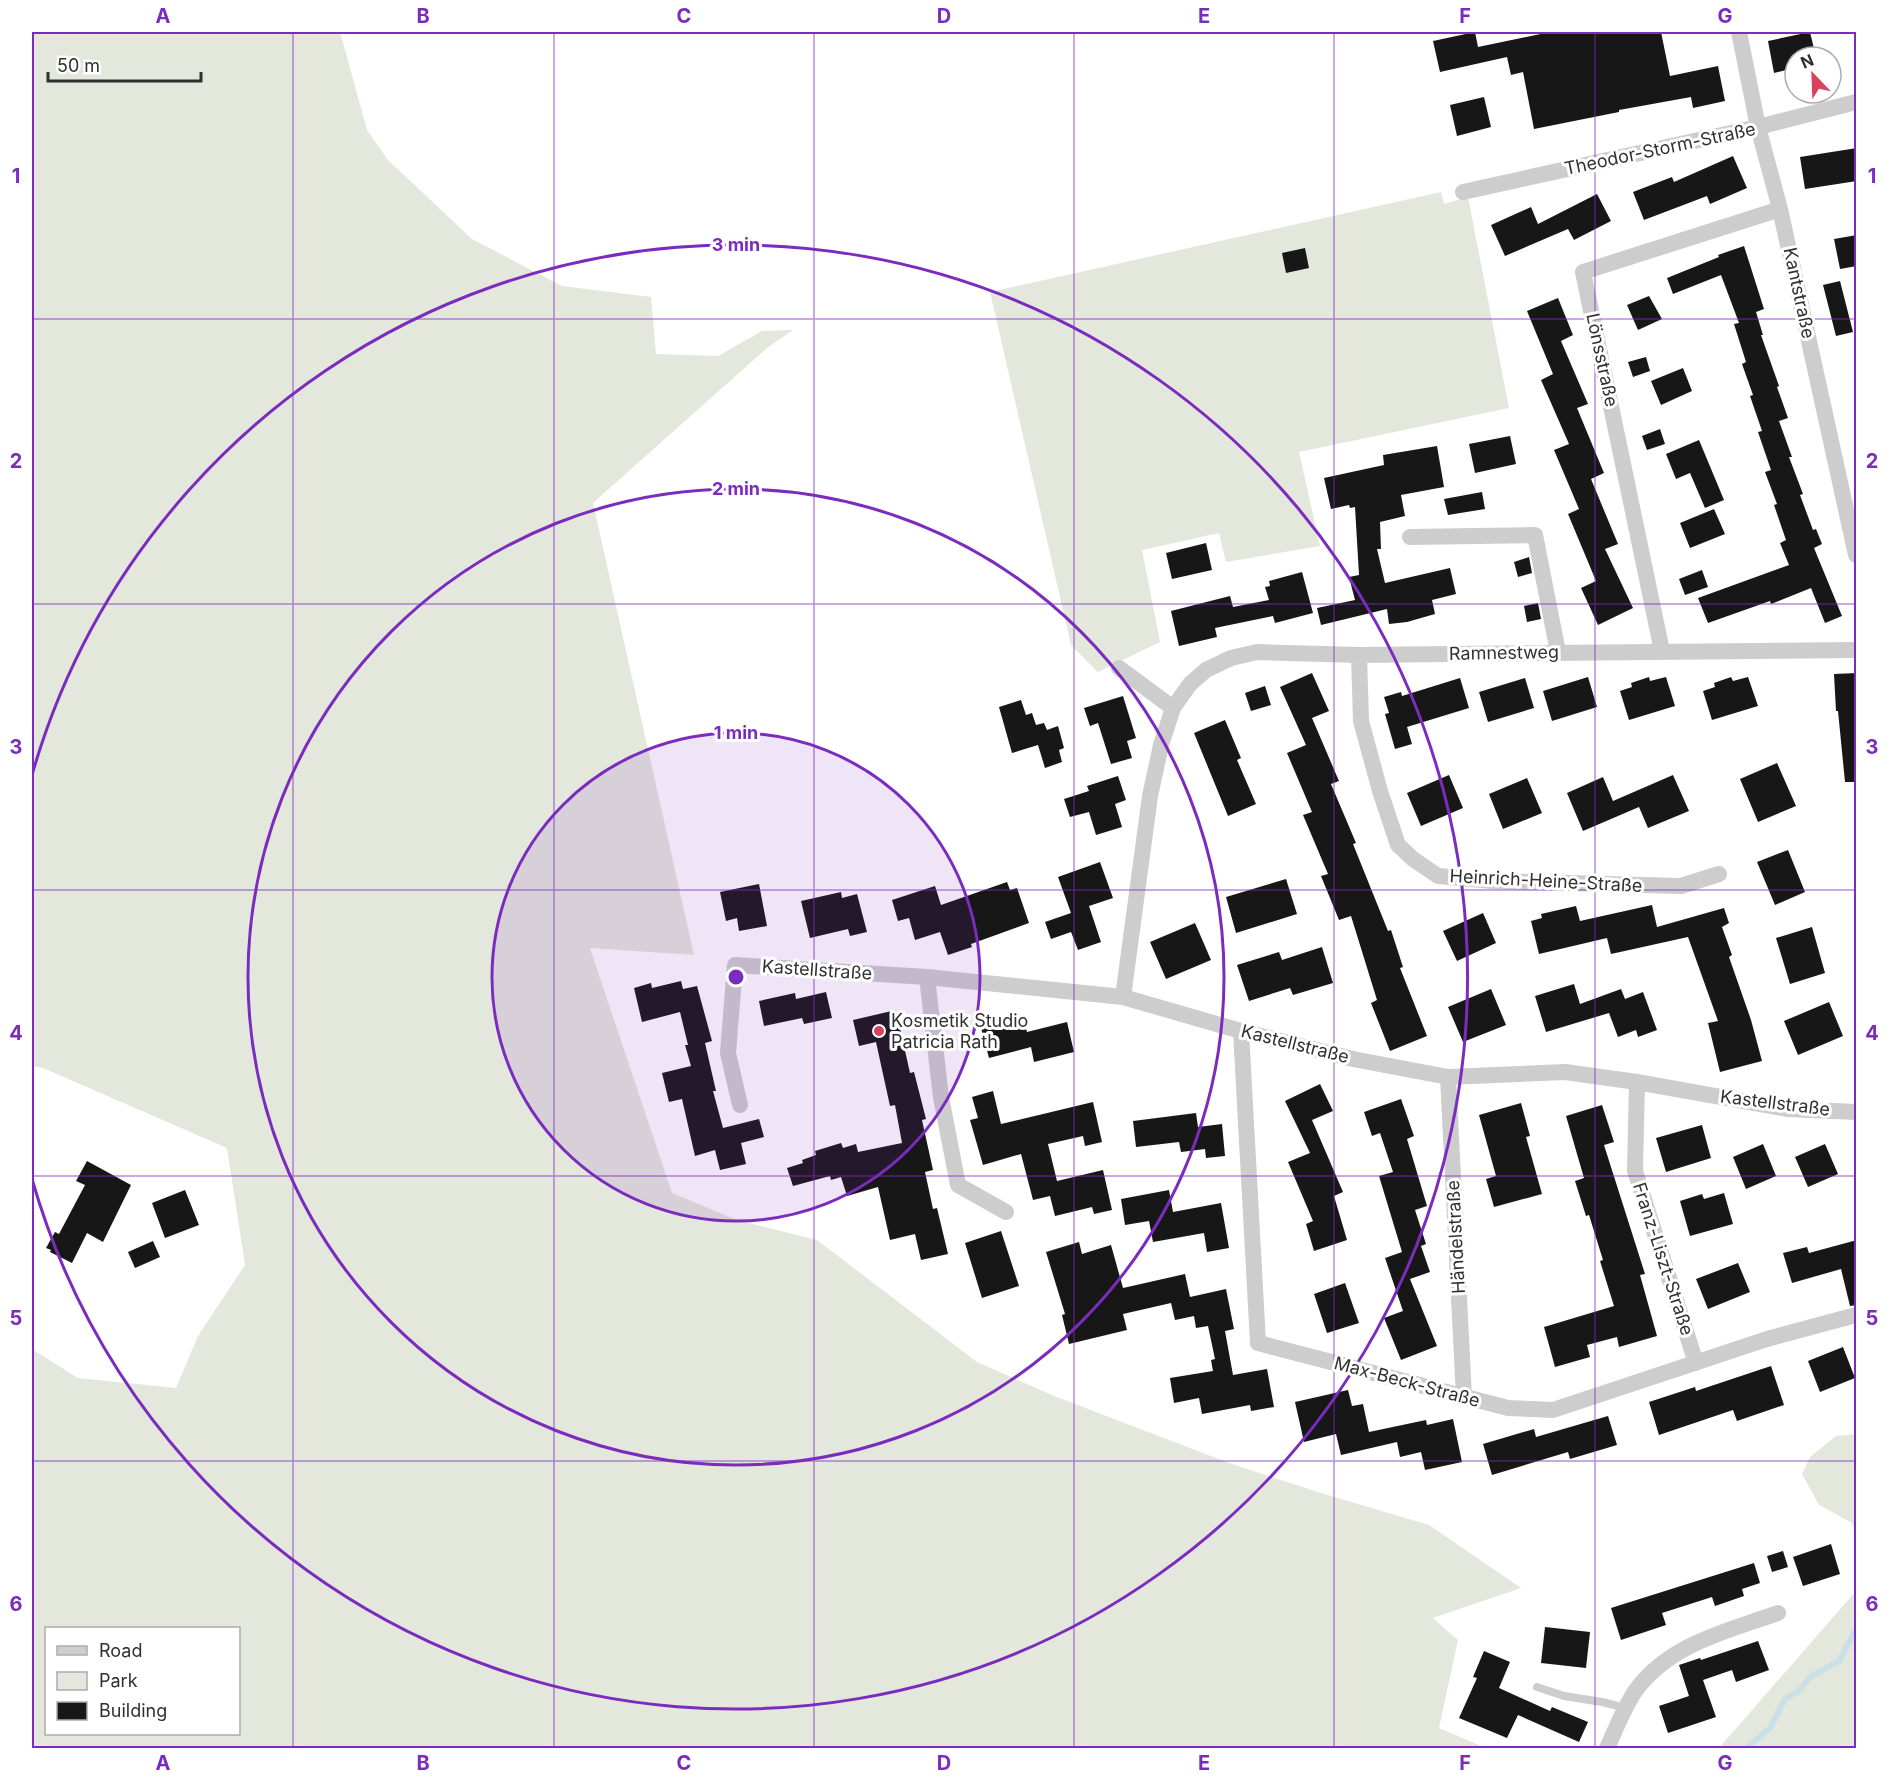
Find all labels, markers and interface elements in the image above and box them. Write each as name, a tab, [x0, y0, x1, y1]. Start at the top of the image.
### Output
text: A	[156, 4, 171, 28]
text: B	[416, 4, 430, 28]
text: C	[677, 4, 691, 28]
text: D	[937, 4, 951, 28]
text: E	[1198, 4, 1210, 28]
text: F	[1459, 4, 1471, 28]
text: G	[1717, 4, 1733, 28]
scale bar	[48, 45, 201, 83]
north arrow	[1783, 45, 1843, 105]
text: N	[1798, 50, 1817, 73]
text: 50 m	[57, 55, 100, 76]
street label: Theodor-Storm-Straße	[1562, 118, 1757, 179]
text: 1	[12, 164, 20, 188]
text: 1	[1868, 164, 1876, 188]
text: 3 min	[712, 234, 760, 255]
street label: Kantstraße	[1780, 246, 1819, 340]
street label: Lönsstraße	[1582, 311, 1623, 409]
text: 2	[10, 449, 22, 473]
text: 2	[1866, 449, 1878, 473]
text: 2 min	[712, 478, 760, 499]
street label: Ramnestweg	[1449, 641, 1559, 664]
text: 1 min	[714, 722, 758, 743]
text: 3	[10, 735, 22, 759]
text: 3	[1866, 735, 1878, 759]
street label: Heinrich-Heine-Straße	[1449, 865, 1643, 896]
street label: Kastellstraße	[761, 955, 873, 984]
centre of rings	[726, 967, 746, 987]
place label: Kosmetik Studio Patricia Rath	[891, 1010, 1028, 1052]
street label: Kastellstraße	[1239, 1020, 1351, 1067]
text: 4	[9, 1021, 23, 1045]
text: 4	[1865, 1021, 1879, 1045]
marker: Kosmetik Studio Patricia Rath	[872, 1024, 886, 1038]
street label: Kastellstraße	[1719, 1085, 1831, 1120]
street label: Händelstraße	[1442, 1180, 1469, 1294]
street label: Franz-Liszt-Straße	[1629, 1180, 1698, 1338]
text: 5	[10, 1306, 22, 1330]
text: 5	[1866, 1306, 1878, 1330]
street label: Max-Beck-Straße	[1332, 1352, 1482, 1411]
text: 6	[10, 1592, 23, 1616]
text: 6	[1866, 1592, 1879, 1616]
legend	[45, 1627, 240, 1735]
text: Road	[99, 1640, 142, 1661]
text: Park	[99, 1670, 138, 1691]
text: Building	[99, 1700, 167, 1721]
text: A	[156, 1751, 171, 1775]
text: B	[416, 1751, 430, 1775]
text: C	[677, 1751, 691, 1775]
text: D	[937, 1751, 951, 1775]
text: E	[1198, 1751, 1210, 1775]
text: F	[1459, 1751, 1471, 1775]
text: G	[1717, 1751, 1733, 1775]

